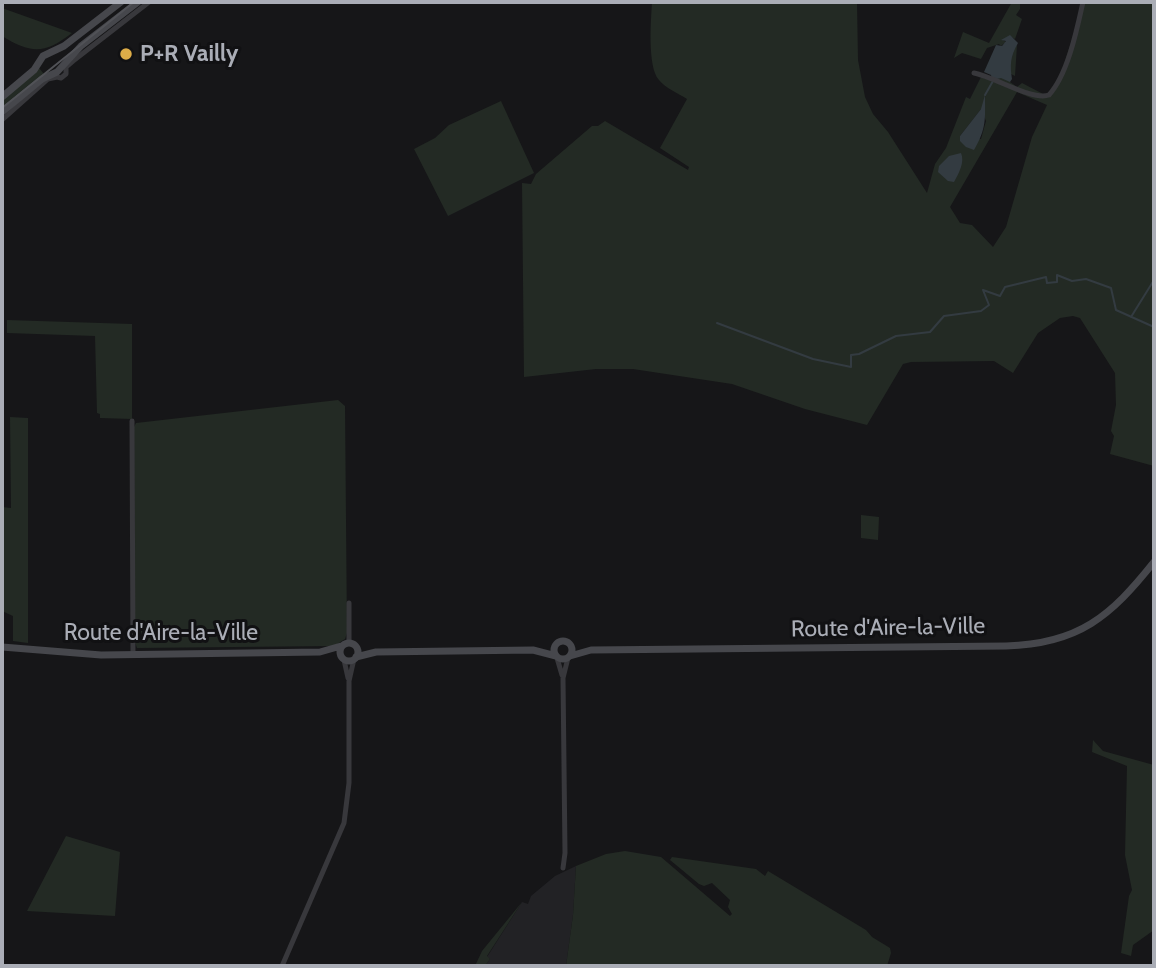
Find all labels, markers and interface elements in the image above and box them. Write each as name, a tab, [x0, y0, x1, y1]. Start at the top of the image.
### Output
place label: P+R Vailly	[140, 40, 238, 68]
marker: P+R Vailly	[118, 46, 134, 62]
street label: Route d'Aire-la-Ville	[791, 613, 985, 643]
street label: Route d'Aire-la-Ville	[64, 619, 258, 647]

